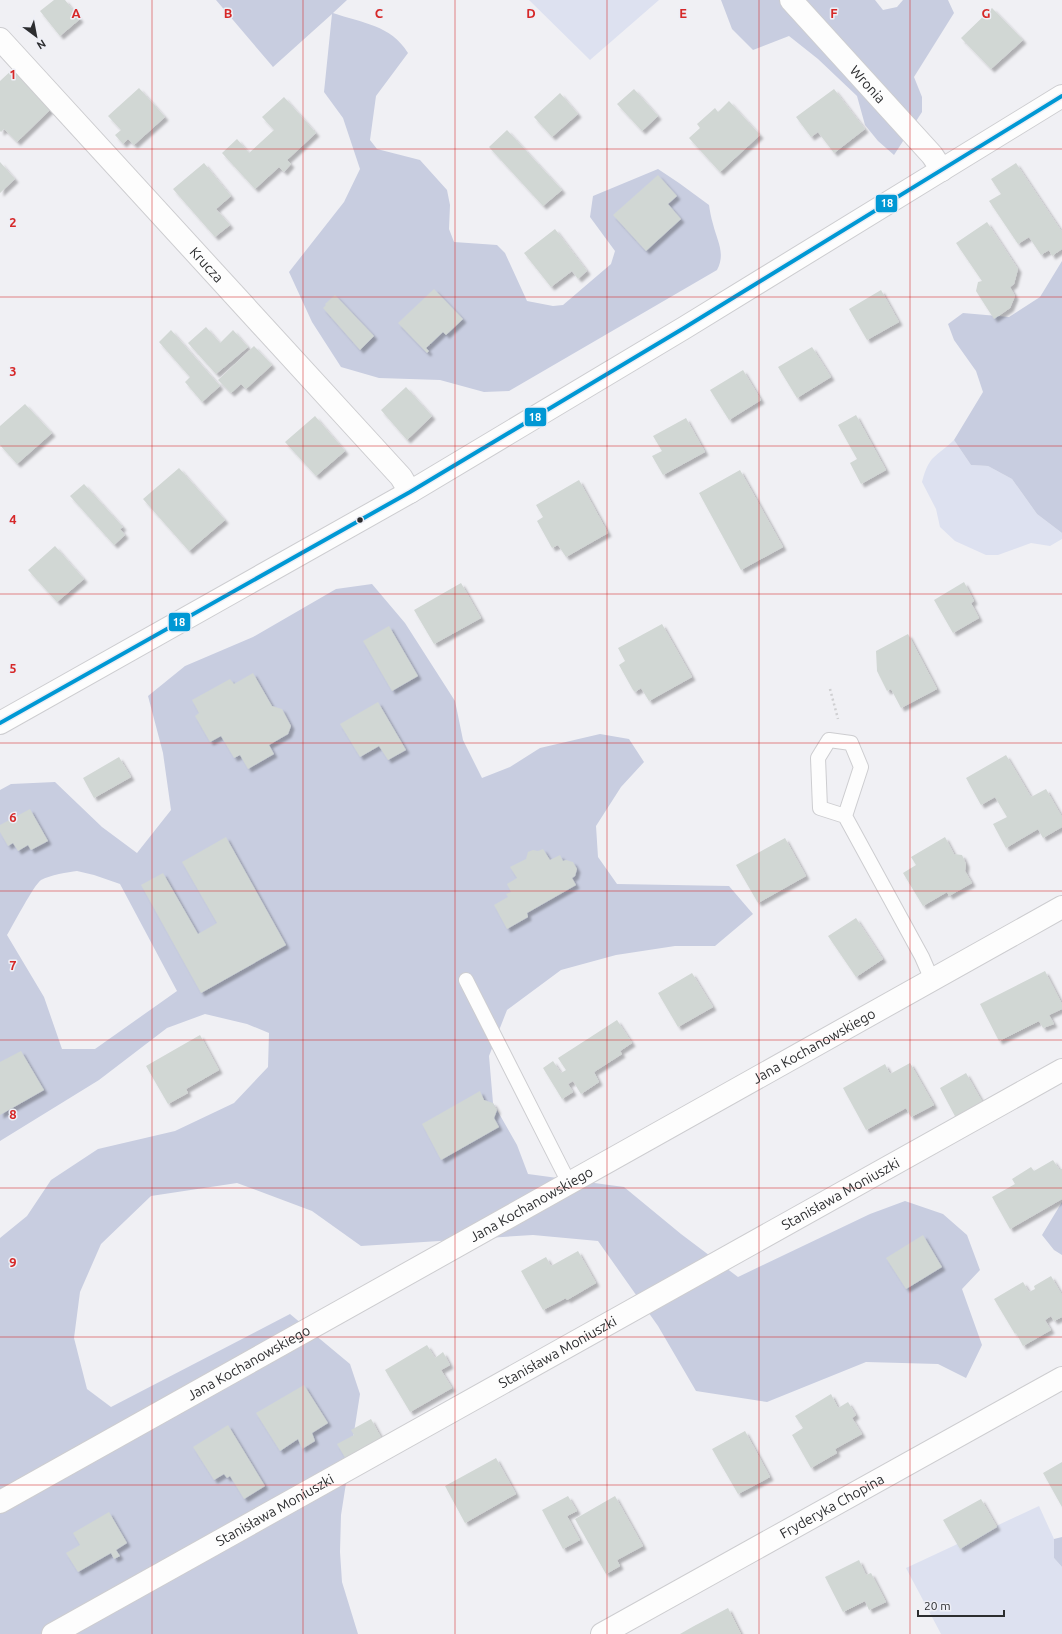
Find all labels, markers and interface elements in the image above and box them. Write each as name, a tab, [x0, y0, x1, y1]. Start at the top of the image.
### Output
text: A	[71, 6, 81, 20]
text: B	[224, 6, 233, 20]
text: C	[375, 6, 384, 20]
text: D	[526, 6, 536, 20]
text: E	[679, 6, 687, 20]
text: F	[830, 6, 838, 20]
text: G	[982, 6, 991, 20]
north arrow	[16, 16, 56, 56]
text: N	[35, 37, 48, 52]
street label: Wronia	[847, 62, 889, 106]
text: 1	[9, 67, 17, 81]
line badge: 18	[875, 194, 898, 213]
text: 18	[881, 197, 893, 209]
text: 2	[9, 215, 17, 229]
street label: Krucza	[187, 244, 227, 286]
text: 3	[9, 364, 17, 378]
line badge: 18	[524, 407, 547, 427]
text: 18	[529, 411, 541, 423]
text: 4	[9, 512, 17, 526]
unlabelled marker	[355, 515, 365, 525]
line badge: 18	[168, 612, 191, 632]
text: 18	[173, 616, 185, 628]
text: 5	[9, 661, 17, 675]
text: 6	[9, 810, 17, 824]
text: 7	[9, 958, 17, 972]
street label: Jana Kochanowskiego	[750, 1005, 878, 1087]
text: 8	[9, 1107, 17, 1121]
street label: Stanisława Moniuszki	[779, 1155, 902, 1233]
street label: Jana Kochanowskiego	[467, 1164, 596, 1245]
text: 9	[9, 1255, 17, 1269]
street label: Stanisława Moniuszki	[496, 1313, 619, 1391]
street label: Jana Kochanowskiego	[184, 1322, 313, 1404]
street label: Stanisława Moniuszki	[213, 1471, 336, 1549]
street label: Fryderyka Chopina	[777, 1471, 887, 1542]
scale bar	[918, 1592, 1004, 1618]
text: 20 m	[924, 1599, 951, 1612]

